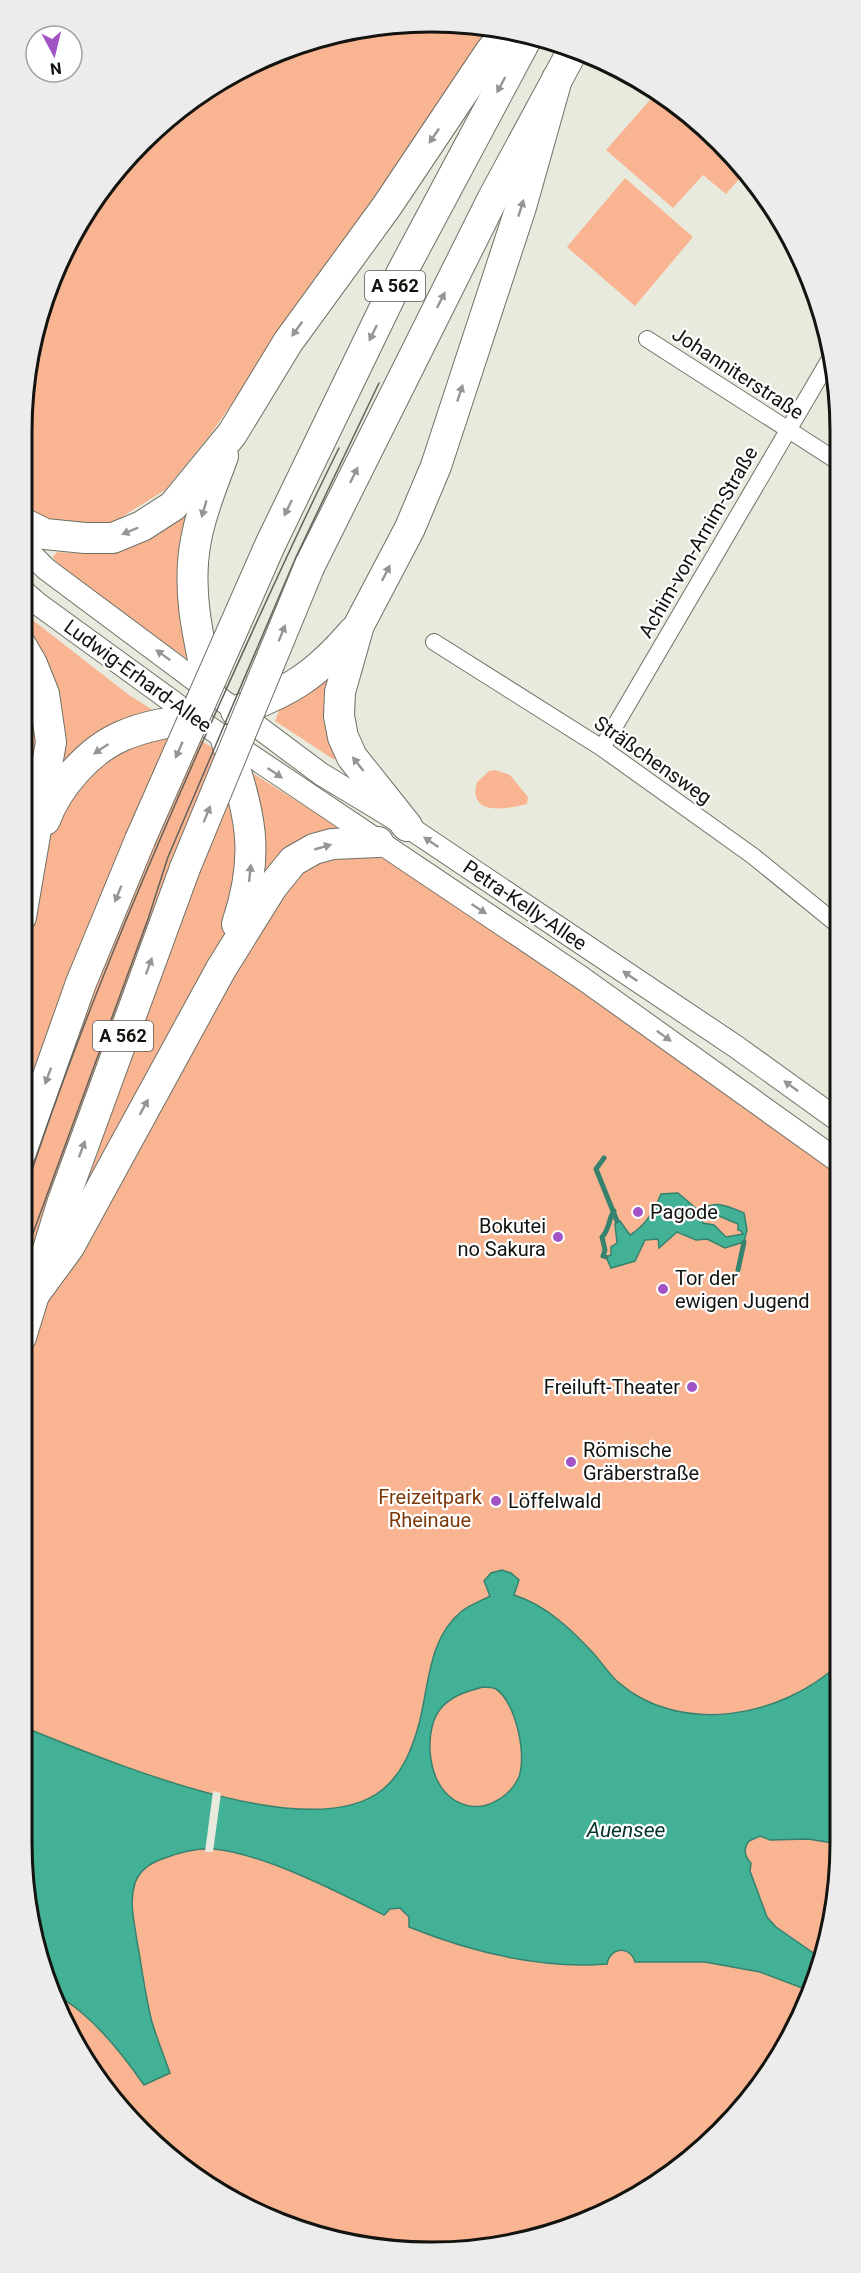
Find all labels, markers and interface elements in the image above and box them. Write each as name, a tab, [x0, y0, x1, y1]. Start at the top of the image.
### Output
north arrow	[24, 24, 84, 84]
text: N	[49, 58, 63, 79]
one-way arrow	[496, 77, 506, 94]
one-way arrow	[428, 127, 440, 143]
one-way arrow	[517, 199, 526, 217]
road number: A 562	[365, 271, 425, 301]
one-way arrow	[436, 292, 446, 309]
one-way arrow	[292, 322, 304, 337]
street label: Johanniterstraße	[668, 322, 808, 424]
one-way arrow	[368, 324, 377, 341]
one-way arrow	[456, 384, 465, 402]
street label: Achim-von-Arnim-Straße	[633, 442, 763, 642]
one-way arrow	[350, 466, 359, 483]
one-way arrow	[199, 499, 209, 518]
one-way arrow	[283, 500, 292, 517]
one-way arrow	[121, 526, 139, 536]
one-way arrow	[381, 565, 391, 582]
street label: Ludwig-Erhard-Allee	[59, 614, 217, 738]
one-way arrow	[277, 624, 287, 642]
one-way arrow	[156, 649, 172, 661]
street label: Sträßchensweg	[590, 711, 716, 809]
one-way arrow	[175, 742, 184, 759]
one-way arrow	[93, 743, 109, 755]
one-way arrow	[352, 756, 364, 771]
one-way arrow	[266, 767, 282, 779]
one-way arrow	[202, 804, 212, 822]
one-way arrow	[422, 836, 439, 847]
one-way arrow	[314, 842, 332, 851]
street label: Petra-Kelly-Allee	[459, 855, 591, 955]
one-way arrow	[245, 864, 255, 883]
one-way arrow	[113, 886, 123, 904]
one-way arrow	[471, 904, 487, 915]
one-way arrow	[144, 957, 154, 975]
one-way arrow	[622, 971, 638, 982]
road number: A 562	[93, 1021, 153, 1051]
one-way arrow	[655, 1030, 671, 1042]
one-way arrow	[42, 1067, 52, 1085]
one-way arrow	[783, 1080, 799, 1092]
one-way arrow	[139, 1098, 149, 1115]
one-way arrow	[77, 1140, 87, 1158]
place label: Pagode	[650, 1200, 718, 1224]
marker: Pagode	[631, 1205, 645, 1219]
place label: Bokutei no Sakura	[457, 1214, 546, 1261]
marker: Bokutei no Sakura	[551, 1230, 565, 1244]
place label: Tor der ewigen Jugend	[675, 1266, 810, 1313]
marker: Tor der ewigen Jugend	[656, 1282, 670, 1296]
place label: Freiluft-Theater	[544, 1375, 680, 1399]
marker: Freiluft-Theater	[685, 1380, 699, 1394]
place label: Römische Gräberstraße	[583, 1438, 699, 1485]
marker: Römische Gräberstraße	[564, 1455, 578, 1469]
park label: Freizeitpark Rheinaue	[378, 1485, 483, 1532]
place label: Löffelwald	[508, 1489, 601, 1513]
marker: Löffelwald	[489, 1494, 503, 1508]
water label: Auensee	[586, 1818, 665, 1842]

